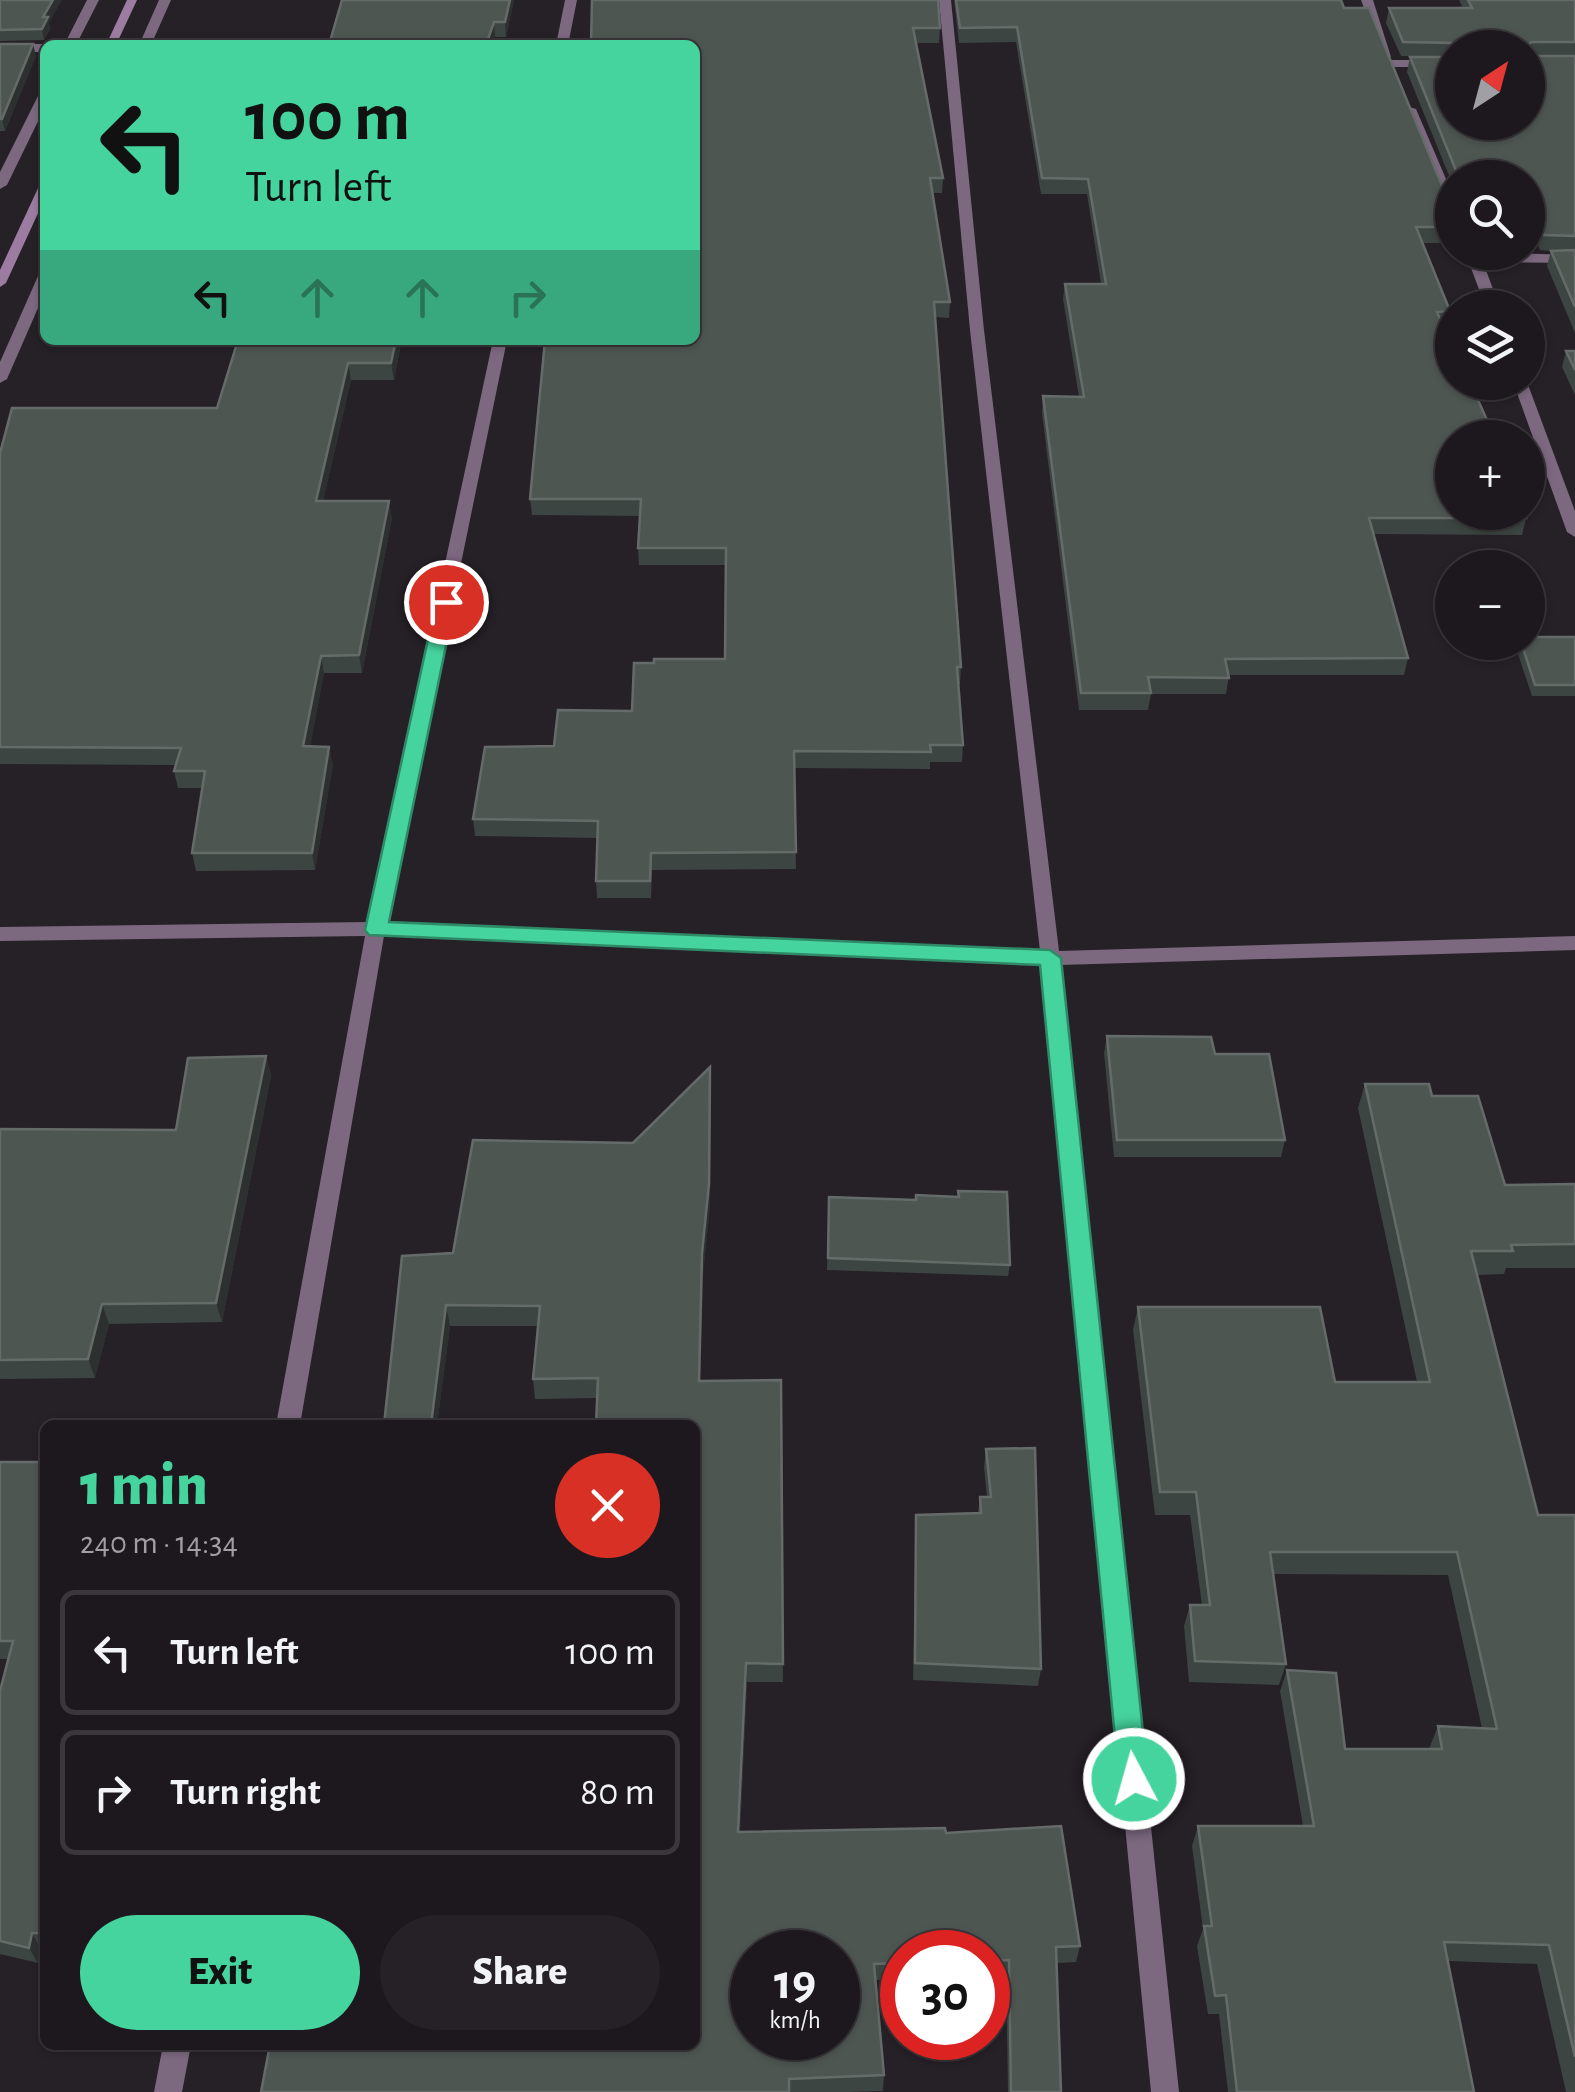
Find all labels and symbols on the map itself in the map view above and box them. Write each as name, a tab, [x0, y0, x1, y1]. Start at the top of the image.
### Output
north arrow	[1435, 30, 1545, 140]
pin	[404, 560, 489, 645]
position arrow	[1082, 1727, 1186, 1831]
speed limit sign: 30	[880, 1930, 1010, 2060]

